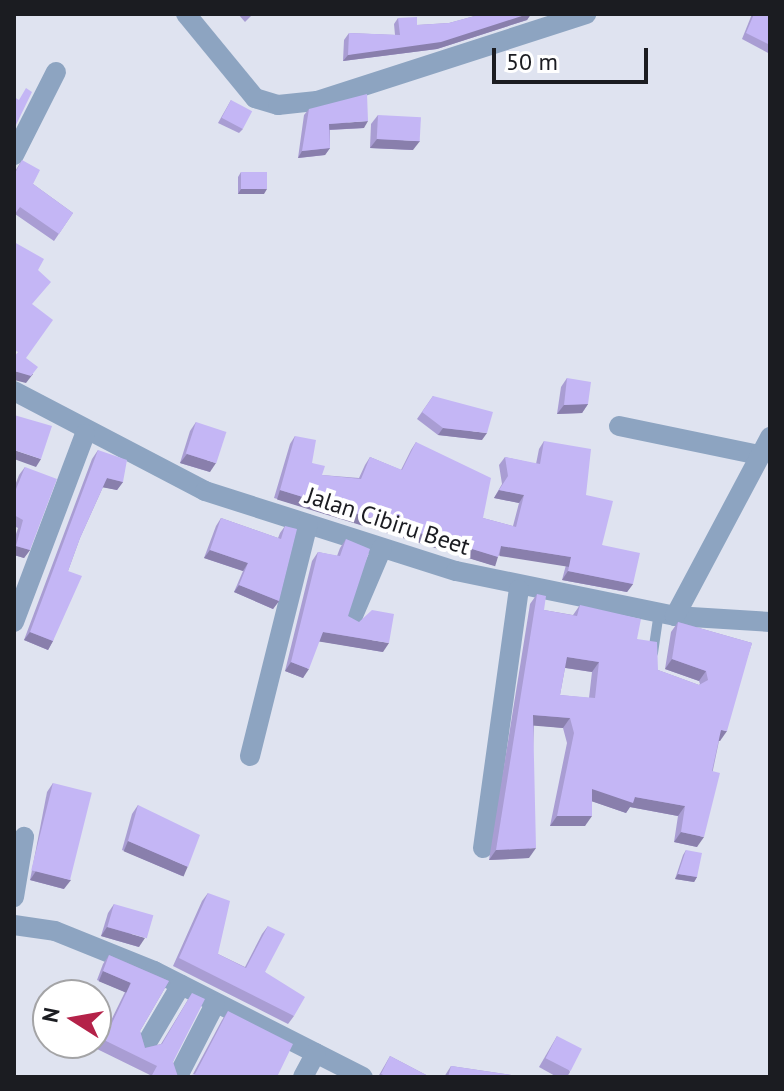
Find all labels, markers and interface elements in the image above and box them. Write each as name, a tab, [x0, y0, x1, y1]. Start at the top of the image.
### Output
scale bar	[496, 32, 652, 82]
text: 50 m	[506, 46, 558, 77]
street label: Jalan Cibiru Beet	[302, 481, 474, 561]
north arrow	[32, 979, 112, 1059]
text: N	[35, 1005, 66, 1025]

